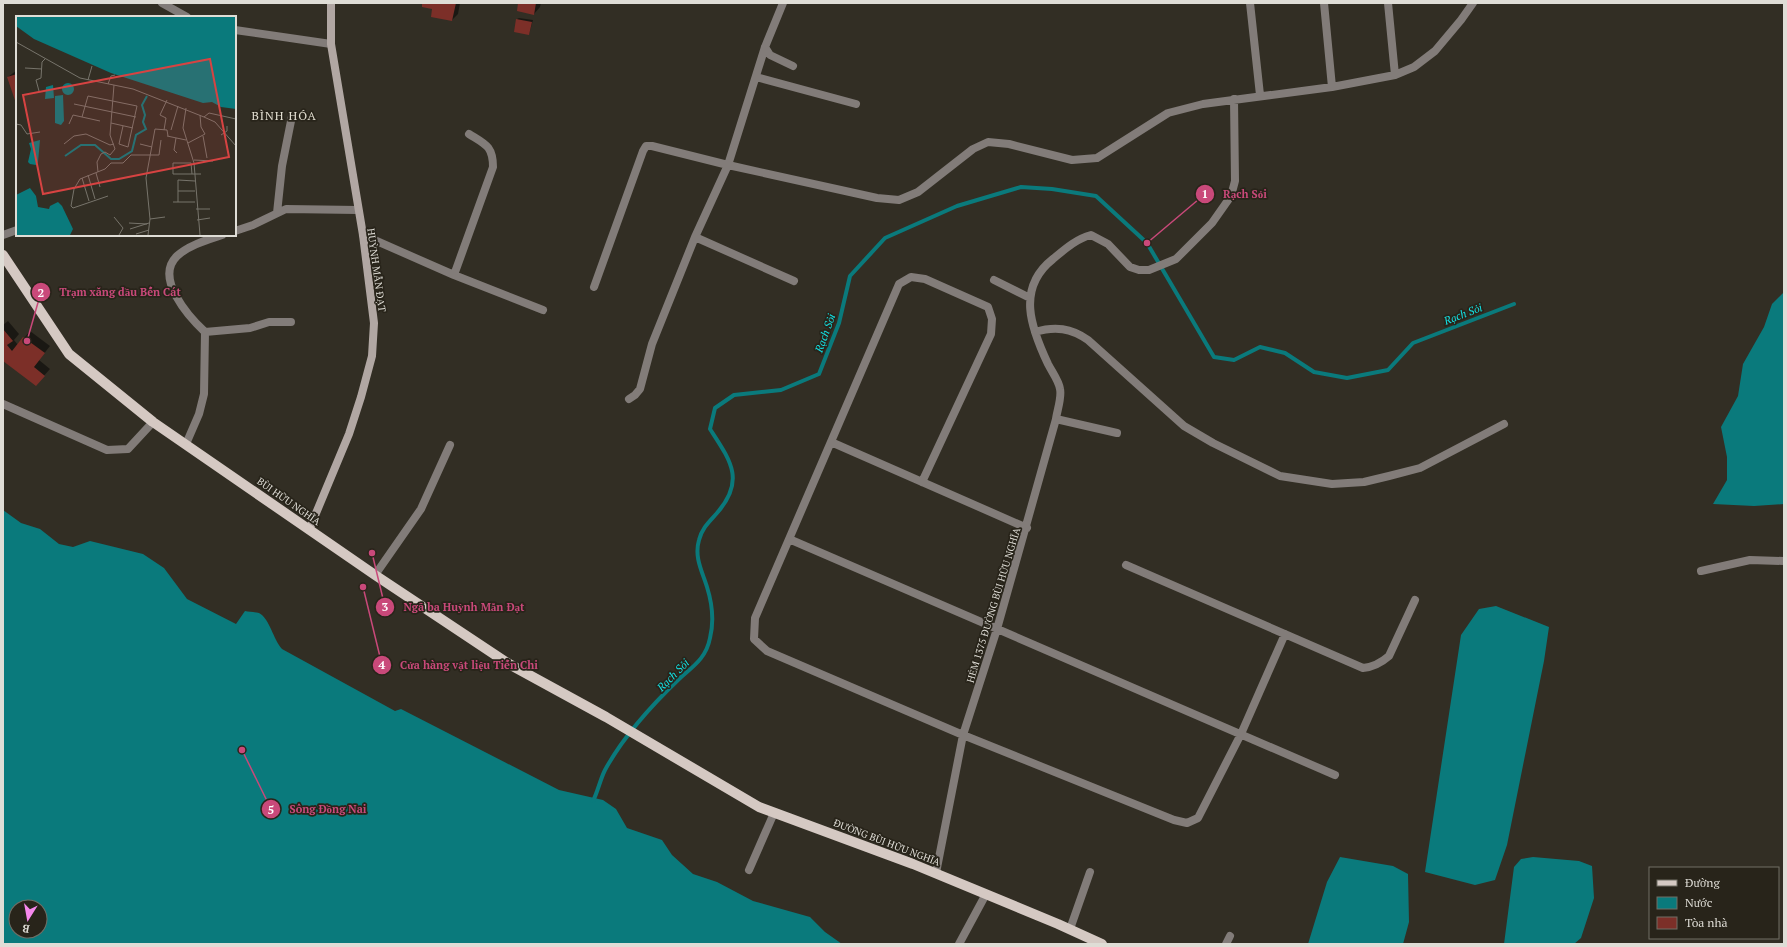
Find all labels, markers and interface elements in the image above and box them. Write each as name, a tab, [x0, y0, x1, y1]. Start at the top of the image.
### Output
inset map	[16, 16, 236, 236]
district label: BÌNH HÓA	[251, 108, 317, 123]
callout: Rạch Sỏi	[1195, 183, 1275, 206]
text: 1	[1202, 186, 1208, 201]
text: Rạch Sỏi	[1223, 187, 1267, 201]
street label: HUỲNH MẪN ĐẠT	[364, 227, 389, 313]
callout: Trạm xăng dầu Bến Cát	[31, 281, 189, 304]
text: 2	[38, 285, 45, 300]
text: Trạm xăng dầu Bến Cát	[59, 285, 181, 299]
water label: Rạch Sỏi	[1441, 300, 1484, 328]
water label: Rạch Sỏi	[811, 312, 838, 355]
street label: BÙI HỮU NGHĨA	[254, 475, 323, 528]
street label: HẺM 1375 ĐƯỜNG BÙI HỮU NGHĨA	[964, 526, 1023, 684]
callout: Ngã ba Huỳnh Mẫn Đạt	[375, 595, 532, 618]
text: 3	[382, 599, 389, 614]
text: Ngã ba Huỳnh Mẫn Đạt	[404, 600, 525, 614]
callout: Cửa hàng vật liệu Tiến Chi	[372, 653, 546, 676]
water label: Rạch Sỏi	[653, 656, 692, 695]
text: 4	[379, 657, 386, 672]
text: Cửa hàng vật liệu Tiến Chi	[400, 658, 538, 672]
callout: Sông Đồng Nai	[261, 798, 374, 821]
text: 5	[268, 802, 274, 817]
text: Sông Đồng Nai	[290, 802, 367, 816]
street label: ĐƯỜNG BÙI HỮU NGHĨA	[832, 816, 942, 869]
legend	[1649, 867, 1779, 939]
text: Đường	[1685, 875, 1720, 890]
text: Nước	[1685, 895, 1713, 910]
north arrow	[8, 899, 48, 939]
text: Tòa nhà	[1685, 915, 1728, 930]
text: B	[21, 921, 31, 936]

